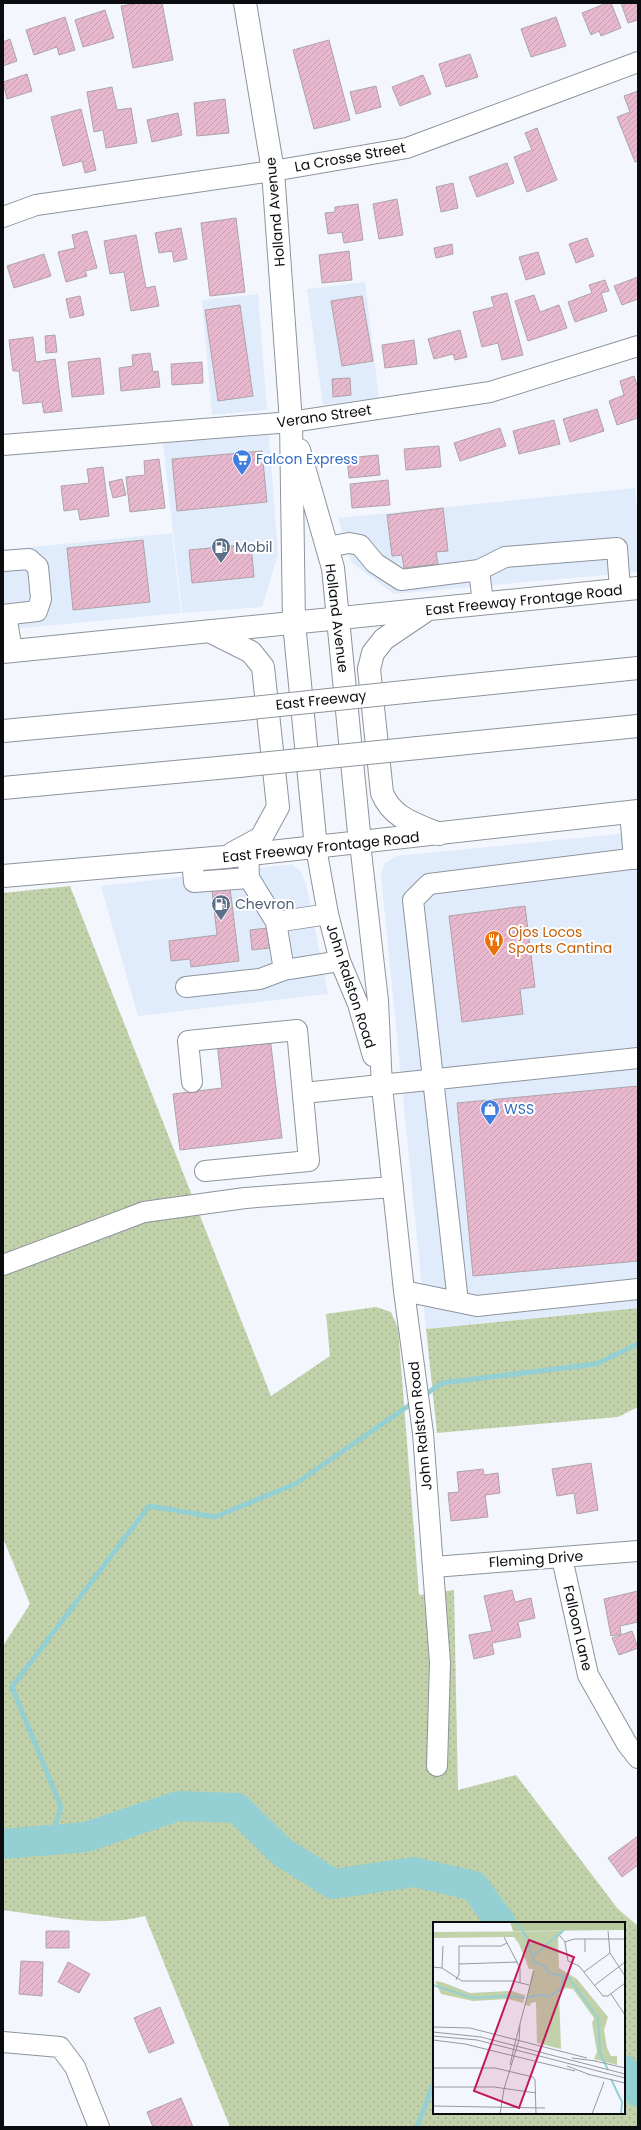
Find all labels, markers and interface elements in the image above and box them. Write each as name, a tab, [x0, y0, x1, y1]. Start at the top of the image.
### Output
street label: La Crosse Street	[293, 137, 407, 177]
street label: Holland Avenue	[260, 156, 290, 268]
street label: Verano Street	[275, 399, 373, 433]
supermarket icon: Falcon Express	[231, 448, 253, 476]
place label: Falcon Express	[256, 449, 358, 469]
fuel station icon: Mobil	[210, 536, 232, 564]
place label: Mobil	[235, 537, 272, 557]
street label: Holland Avenue	[320, 562, 354, 674]
street label: East Freeway Frontage Road	[424, 580, 624, 620]
street label: East Freeway	[275, 685, 368, 715]
street label: East Freeway Frontage Road	[221, 827, 421, 867]
fuel station icon: Chevron	[210, 893, 232, 921]
place label: Chevron	[235, 894, 294, 914]
street label: John Ralston Road	[321, 921, 381, 1051]
place label: Ojos Locos Sports Cantina	[508, 922, 612, 958]
restaurant icon: Ojos Locos Sports Cantina	[483, 929, 505, 957]
shop icon: WSS	[479, 1098, 501, 1126]
place label: WSS	[504, 1099, 534, 1119]
street label: John Ralston Road	[403, 1360, 437, 1492]
street label: Fleming Drive	[488, 1546, 584, 1572]
street label: Falloon Lane	[558, 1583, 598, 1673]
inset map	[433, 1922, 625, 2114]

